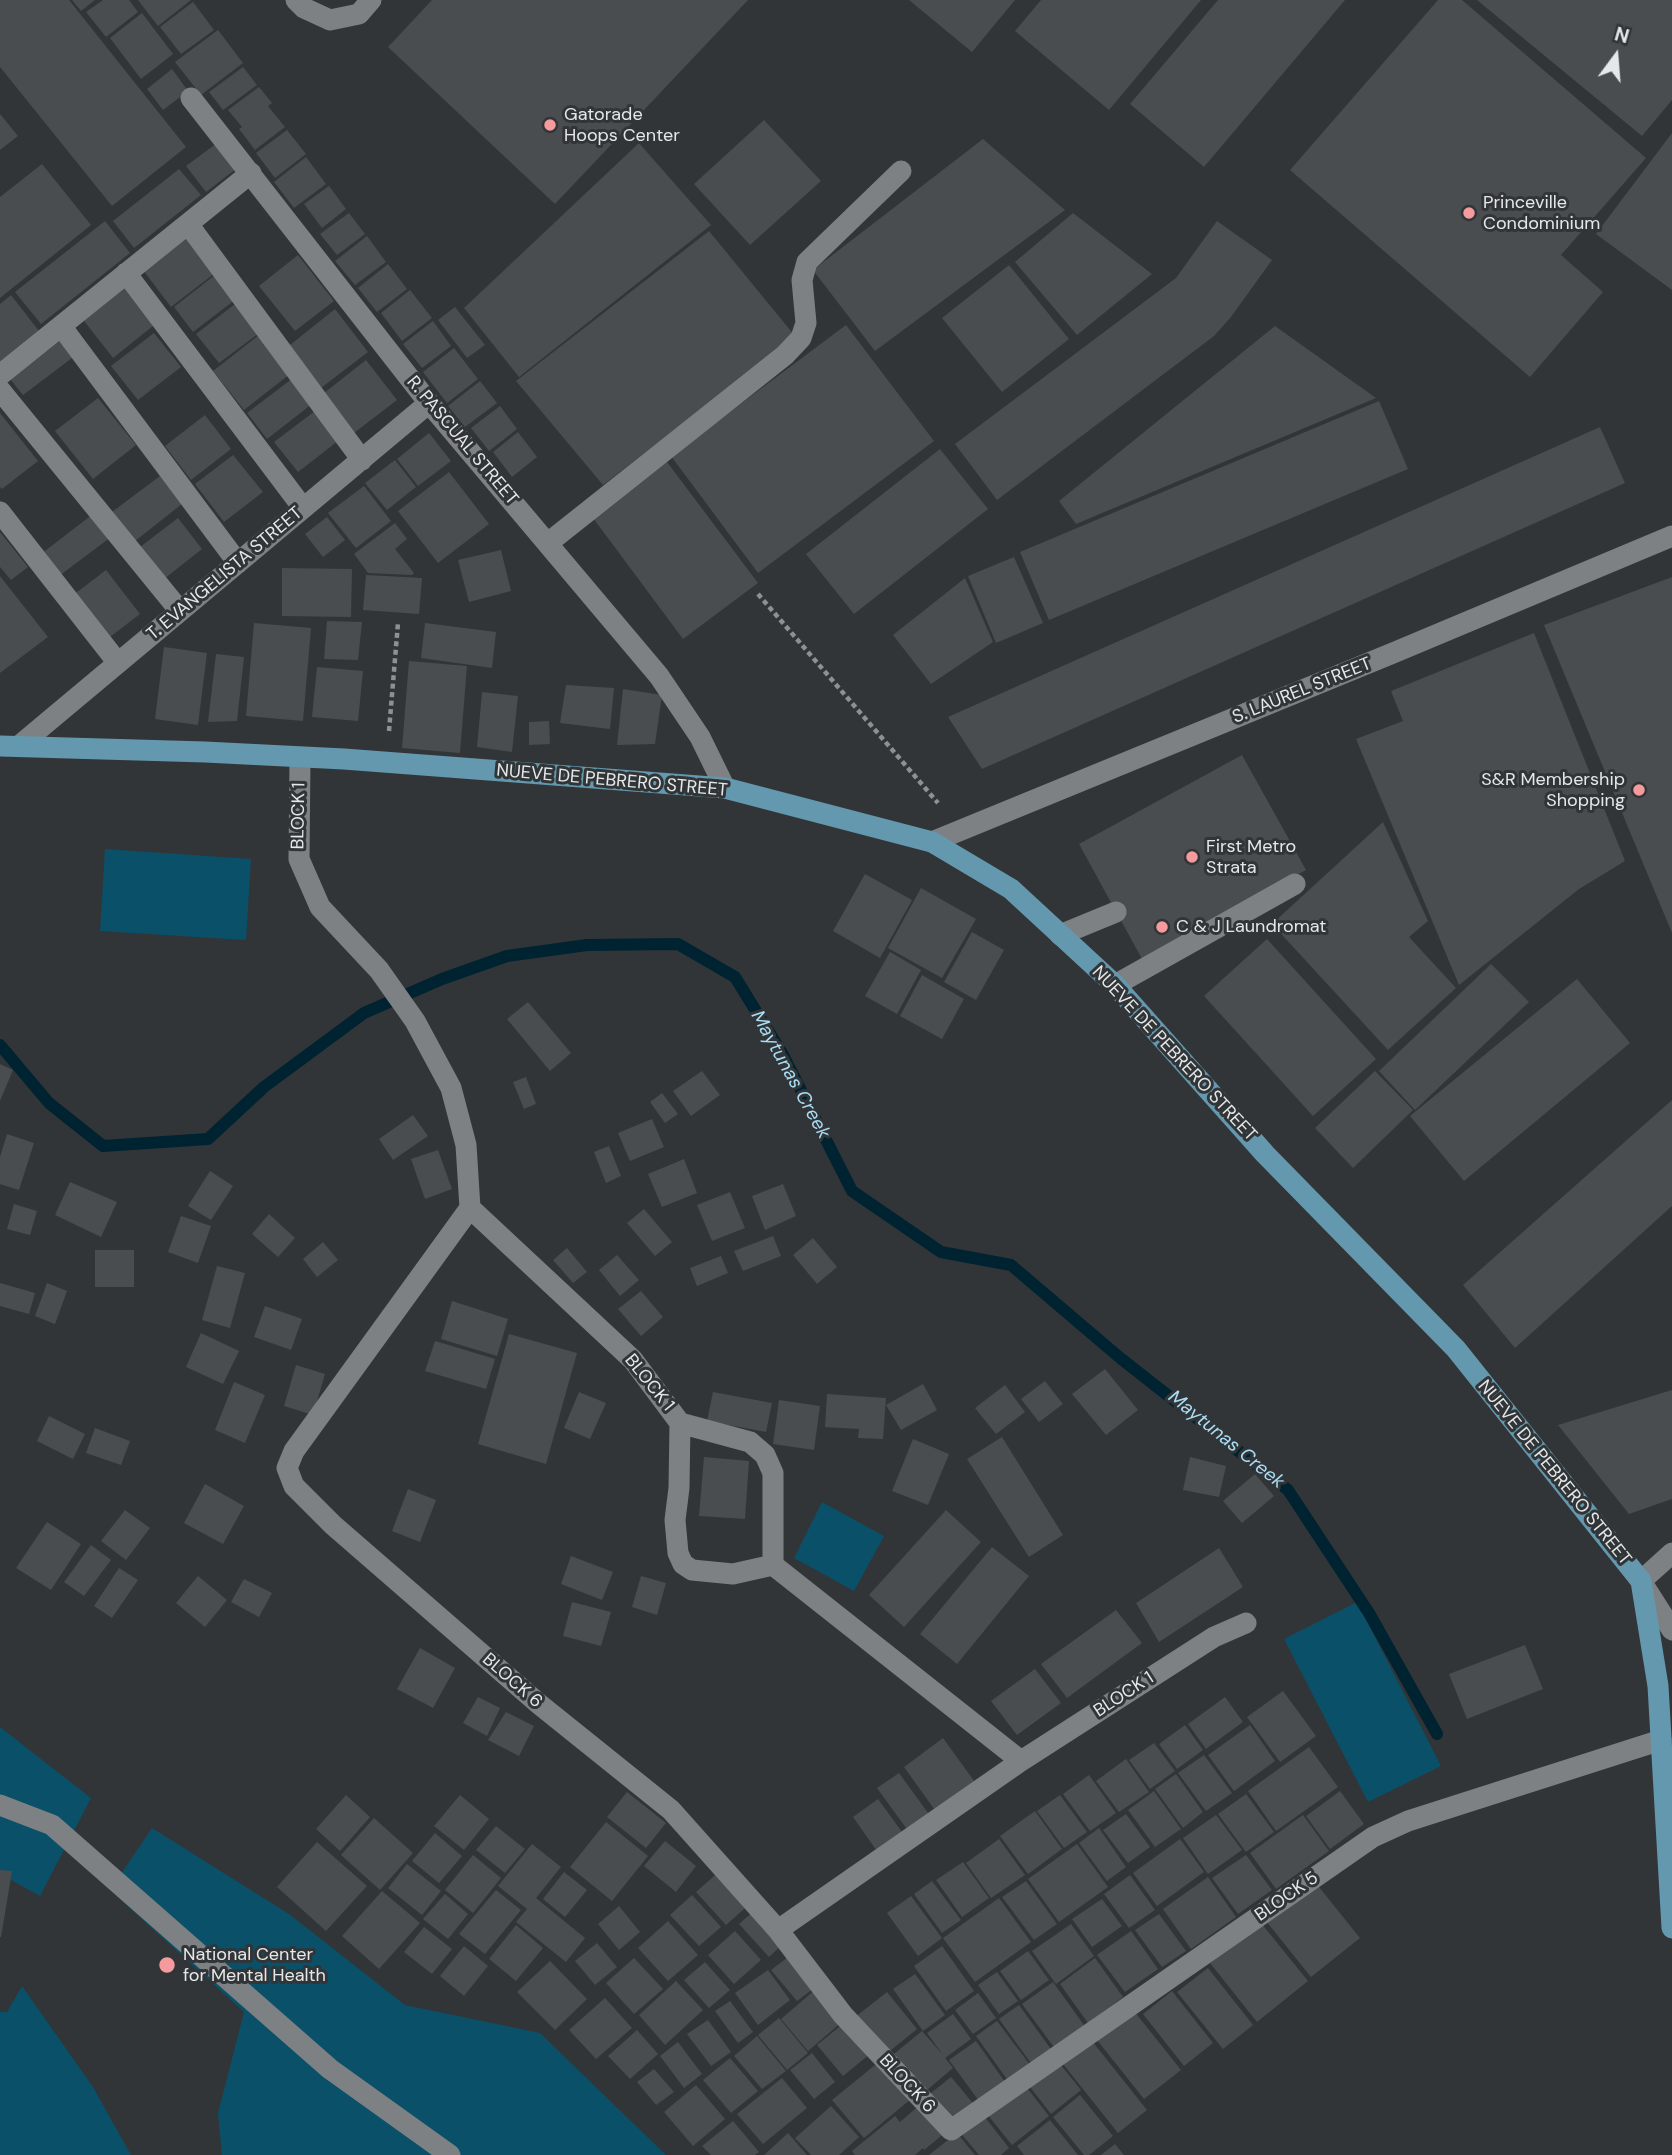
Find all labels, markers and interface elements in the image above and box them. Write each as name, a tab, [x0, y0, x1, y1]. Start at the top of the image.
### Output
north arrow	[1581, 21, 1651, 91]
text: N	[1612, 21, 1632, 49]
place label: Gatorade Hoops Center	[564, 104, 680, 146]
marker: Gatorade Hoops Center	[542, 117, 558, 133]
place label: Princeville Condominium	[1483, 192, 1600, 234]
marker: Princeville Condominium	[1461, 205, 1477, 221]
street label: R. PASCUAL STREET	[402, 372, 522, 510]
street label: T. EVANGELISTA STREET	[143, 503, 307, 645]
street label: S. LAUREL STREET	[1229, 653, 1375, 729]
street label: NUEVE DE PEBRERO STREET	[496, 760, 728, 802]
place label: S&R Membership Shopping	[1481, 769, 1625, 812]
street label: BLOCK 1	[288, 782, 310, 850]
marker: S&R Membership Shopping	[1631, 782, 1647, 798]
place label: First Metro Strata	[1206, 836, 1296, 878]
marker: First Metro Strata	[1184, 849, 1200, 865]
place label: C & J Laundromat	[1176, 916, 1326, 938]
marker: C & J Laundromat	[1154, 919, 1170, 935]
street label: NUEVE DE PEBRERO STREET	[1087, 962, 1261, 1146]
water label: Maytunas Creek	[745, 1007, 835, 1143]
street label: BLOCK 1	[620, 1350, 678, 1416]
street label: NUEVE DE PEBRERO STREET	[1473, 1376, 1635, 1570]
water label: Maytunas Creek	[1163, 1386, 1289, 1494]
street label: BLOCK 6	[478, 1649, 546, 1713]
street label: BLOCK 1	[1090, 1668, 1158, 1722]
street label: BLOCK 5	[1251, 1867, 1323, 1927]
place label: National Center for Mental Health	[183, 1944, 326, 1986]
marker: National Center for Mental Health	[157, 1955, 177, 1975]
street label: BLOCK 6	[874, 2050, 940, 2118]

